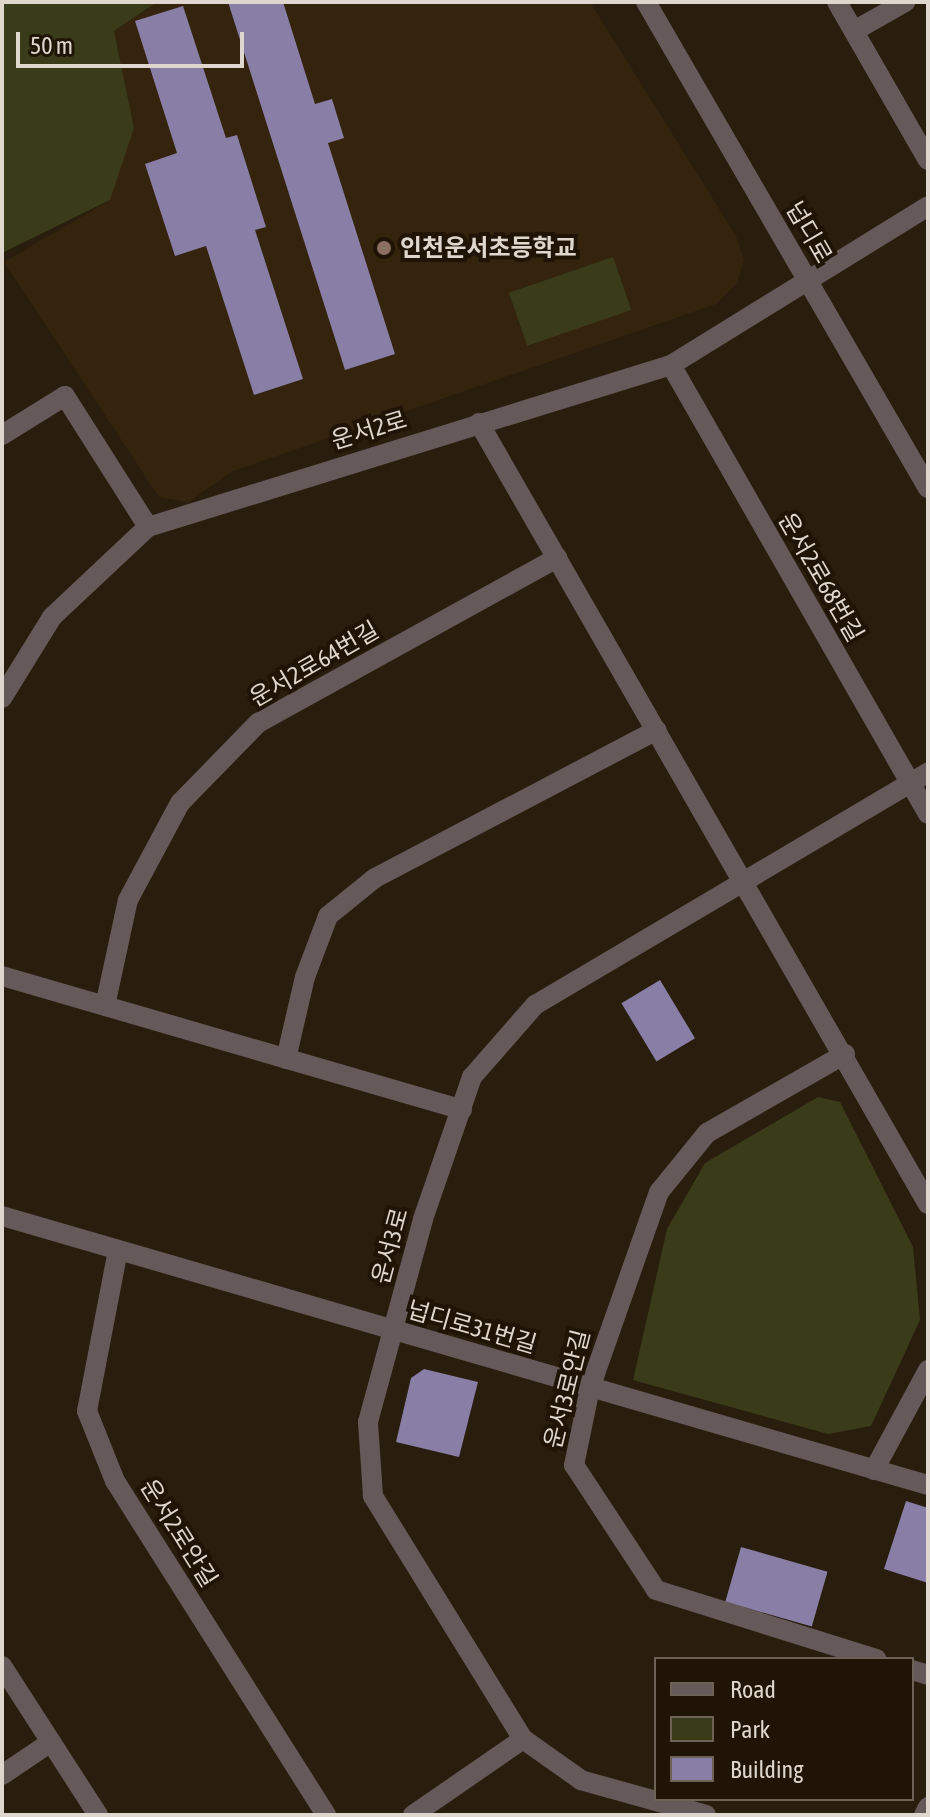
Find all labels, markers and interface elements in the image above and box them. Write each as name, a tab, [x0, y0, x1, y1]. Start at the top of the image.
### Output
scale bar	[20, 16, 248, 66]
text: 50 m	[30, 32, 73, 59]
street label: 넙디로	[780, 196, 838, 268]
place label: 인천운서초등학교	[400, 234, 577, 262]
marker: 인천운서초등학교	[375, 239, 393, 257]
street label: 운서2로	[328, 405, 410, 455]
street label: 운서2로68번길	[772, 507, 870, 647]
street label: 운서2로64번길	[244, 615, 384, 713]
street label: 운서3로	[366, 1205, 414, 1287]
street label: 넙디로31번길	[404, 1295, 540, 1359]
street label: 운서3로안길	[538, 1326, 596, 1452]
street label: 운서2로안길	[135, 1474, 223, 1592]
legend	[654, 1657, 914, 1801]
text: Road	[730, 1676, 776, 1703]
text: Park	[730, 1716, 770, 1743]
text: Building	[730, 1756, 803, 1783]

